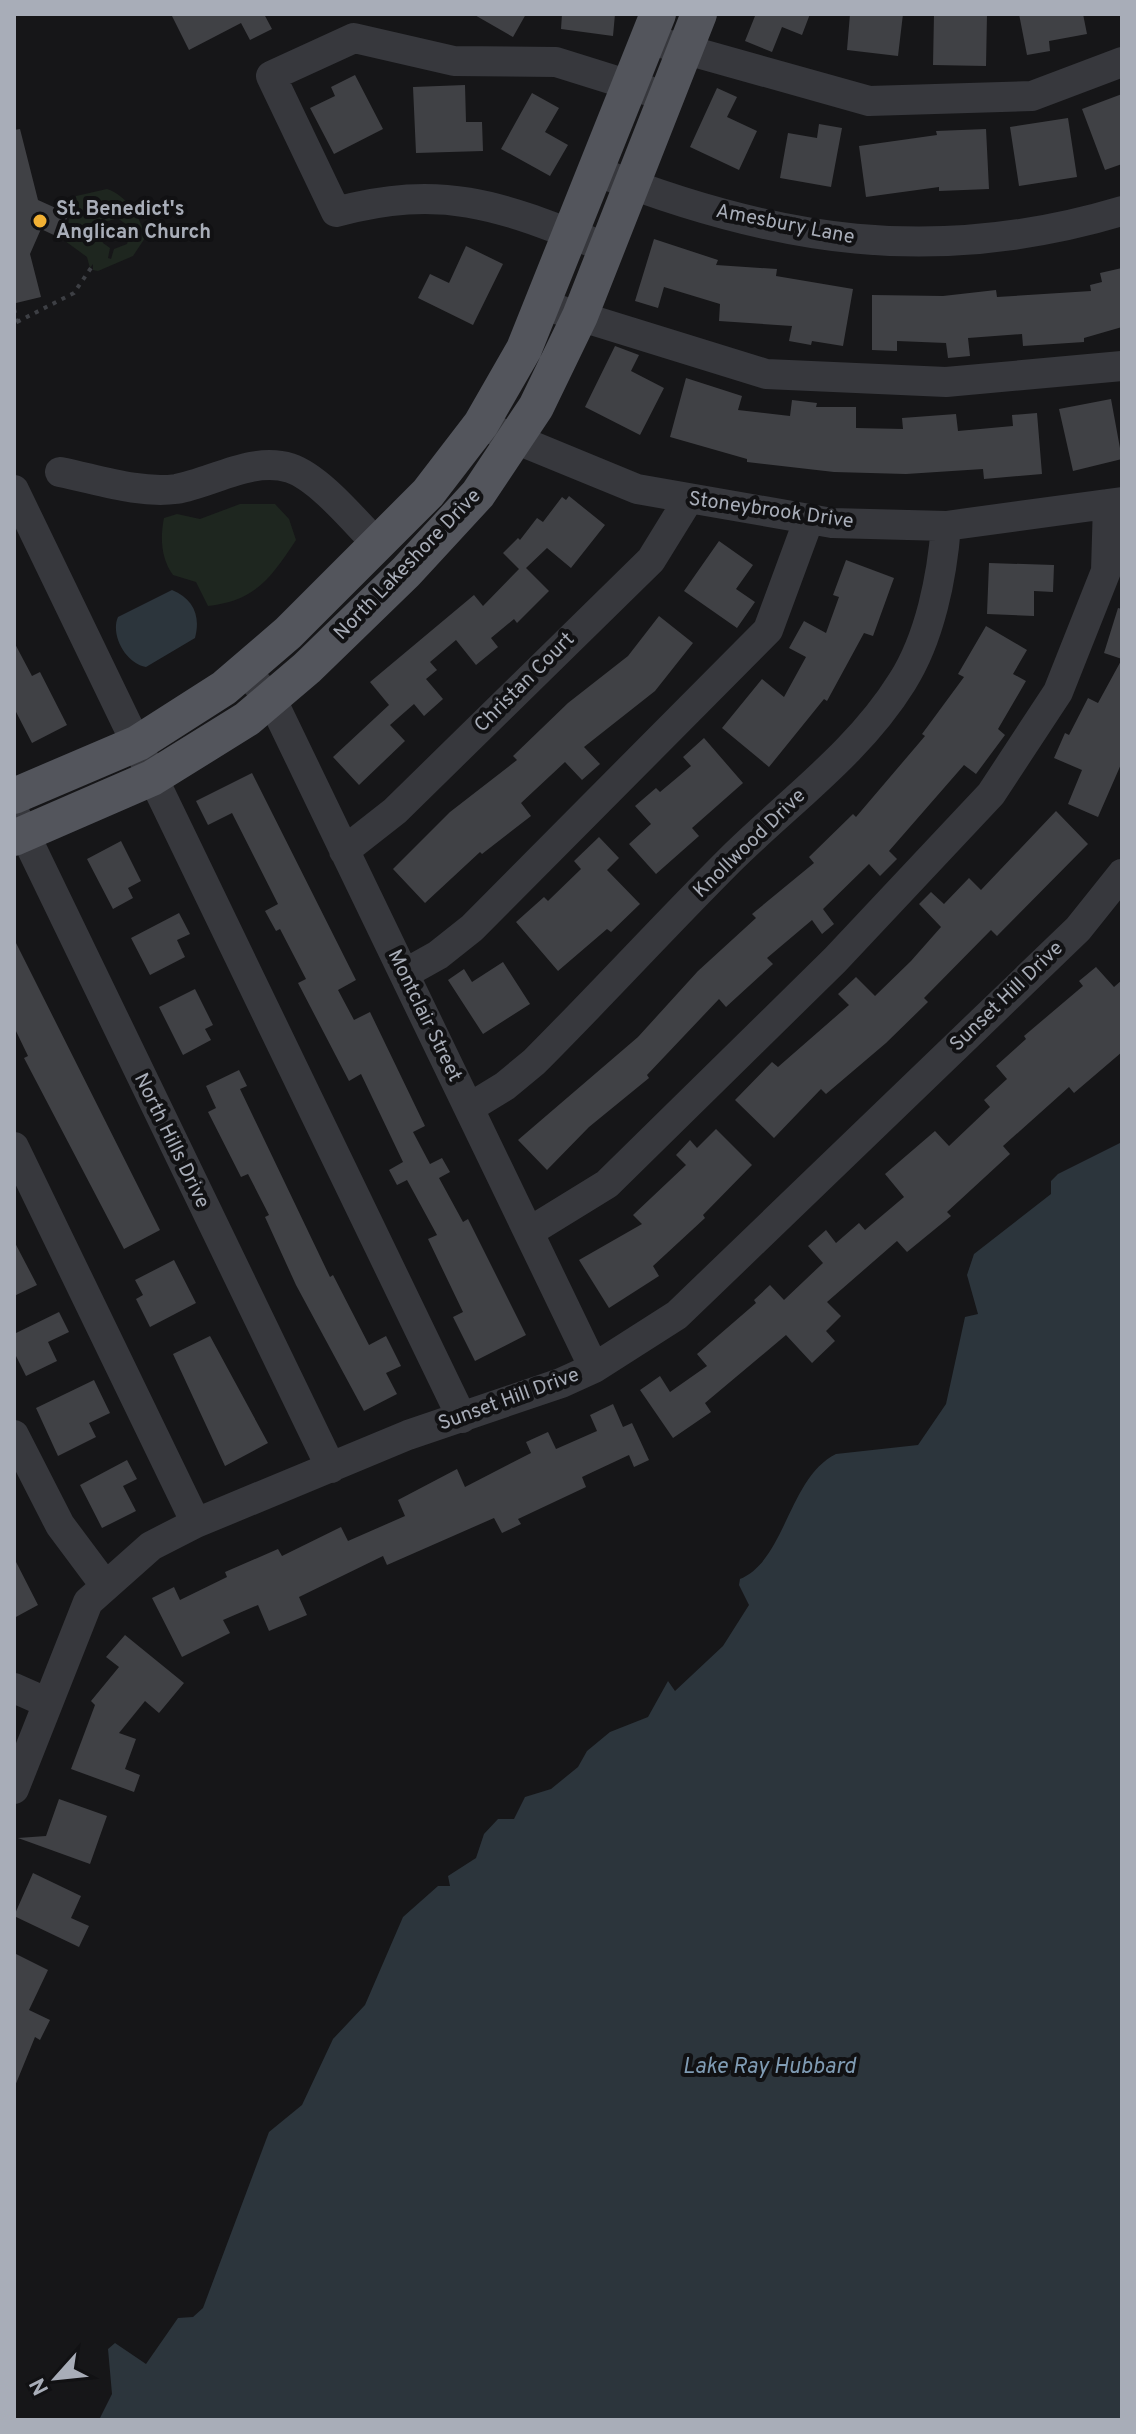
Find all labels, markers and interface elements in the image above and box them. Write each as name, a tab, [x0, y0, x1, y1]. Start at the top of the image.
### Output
place label: St. Benedict's Anglican Church	[56, 197, 211, 246]
street label: Amesbury Lane	[713, 199, 857, 251]
marker: St. Benedict's Anglican Church	[31, 212, 49, 230]
street label: North Lakeshore Drive	[329, 484, 487, 646]
street label: Stoneybrook Drive	[687, 487, 855, 535]
street label: Christan Court	[469, 627, 581, 739]
street label: Knollwood Drive	[688, 784, 812, 904]
street label: Sunset Hill Drive	[945, 936, 1069, 1058]
street label: Montclair Street	[381, 946, 467, 1086]
street label: North Hills Drive	[127, 1069, 215, 1213]
street label: Sunset Hill Drive	[435, 1362, 583, 1438]
water label: Lake Ray Hubbard	[683, 2054, 857, 2081]
north arrow	[16, 2338, 96, 2418]
text: N	[25, 2373, 56, 2399]

